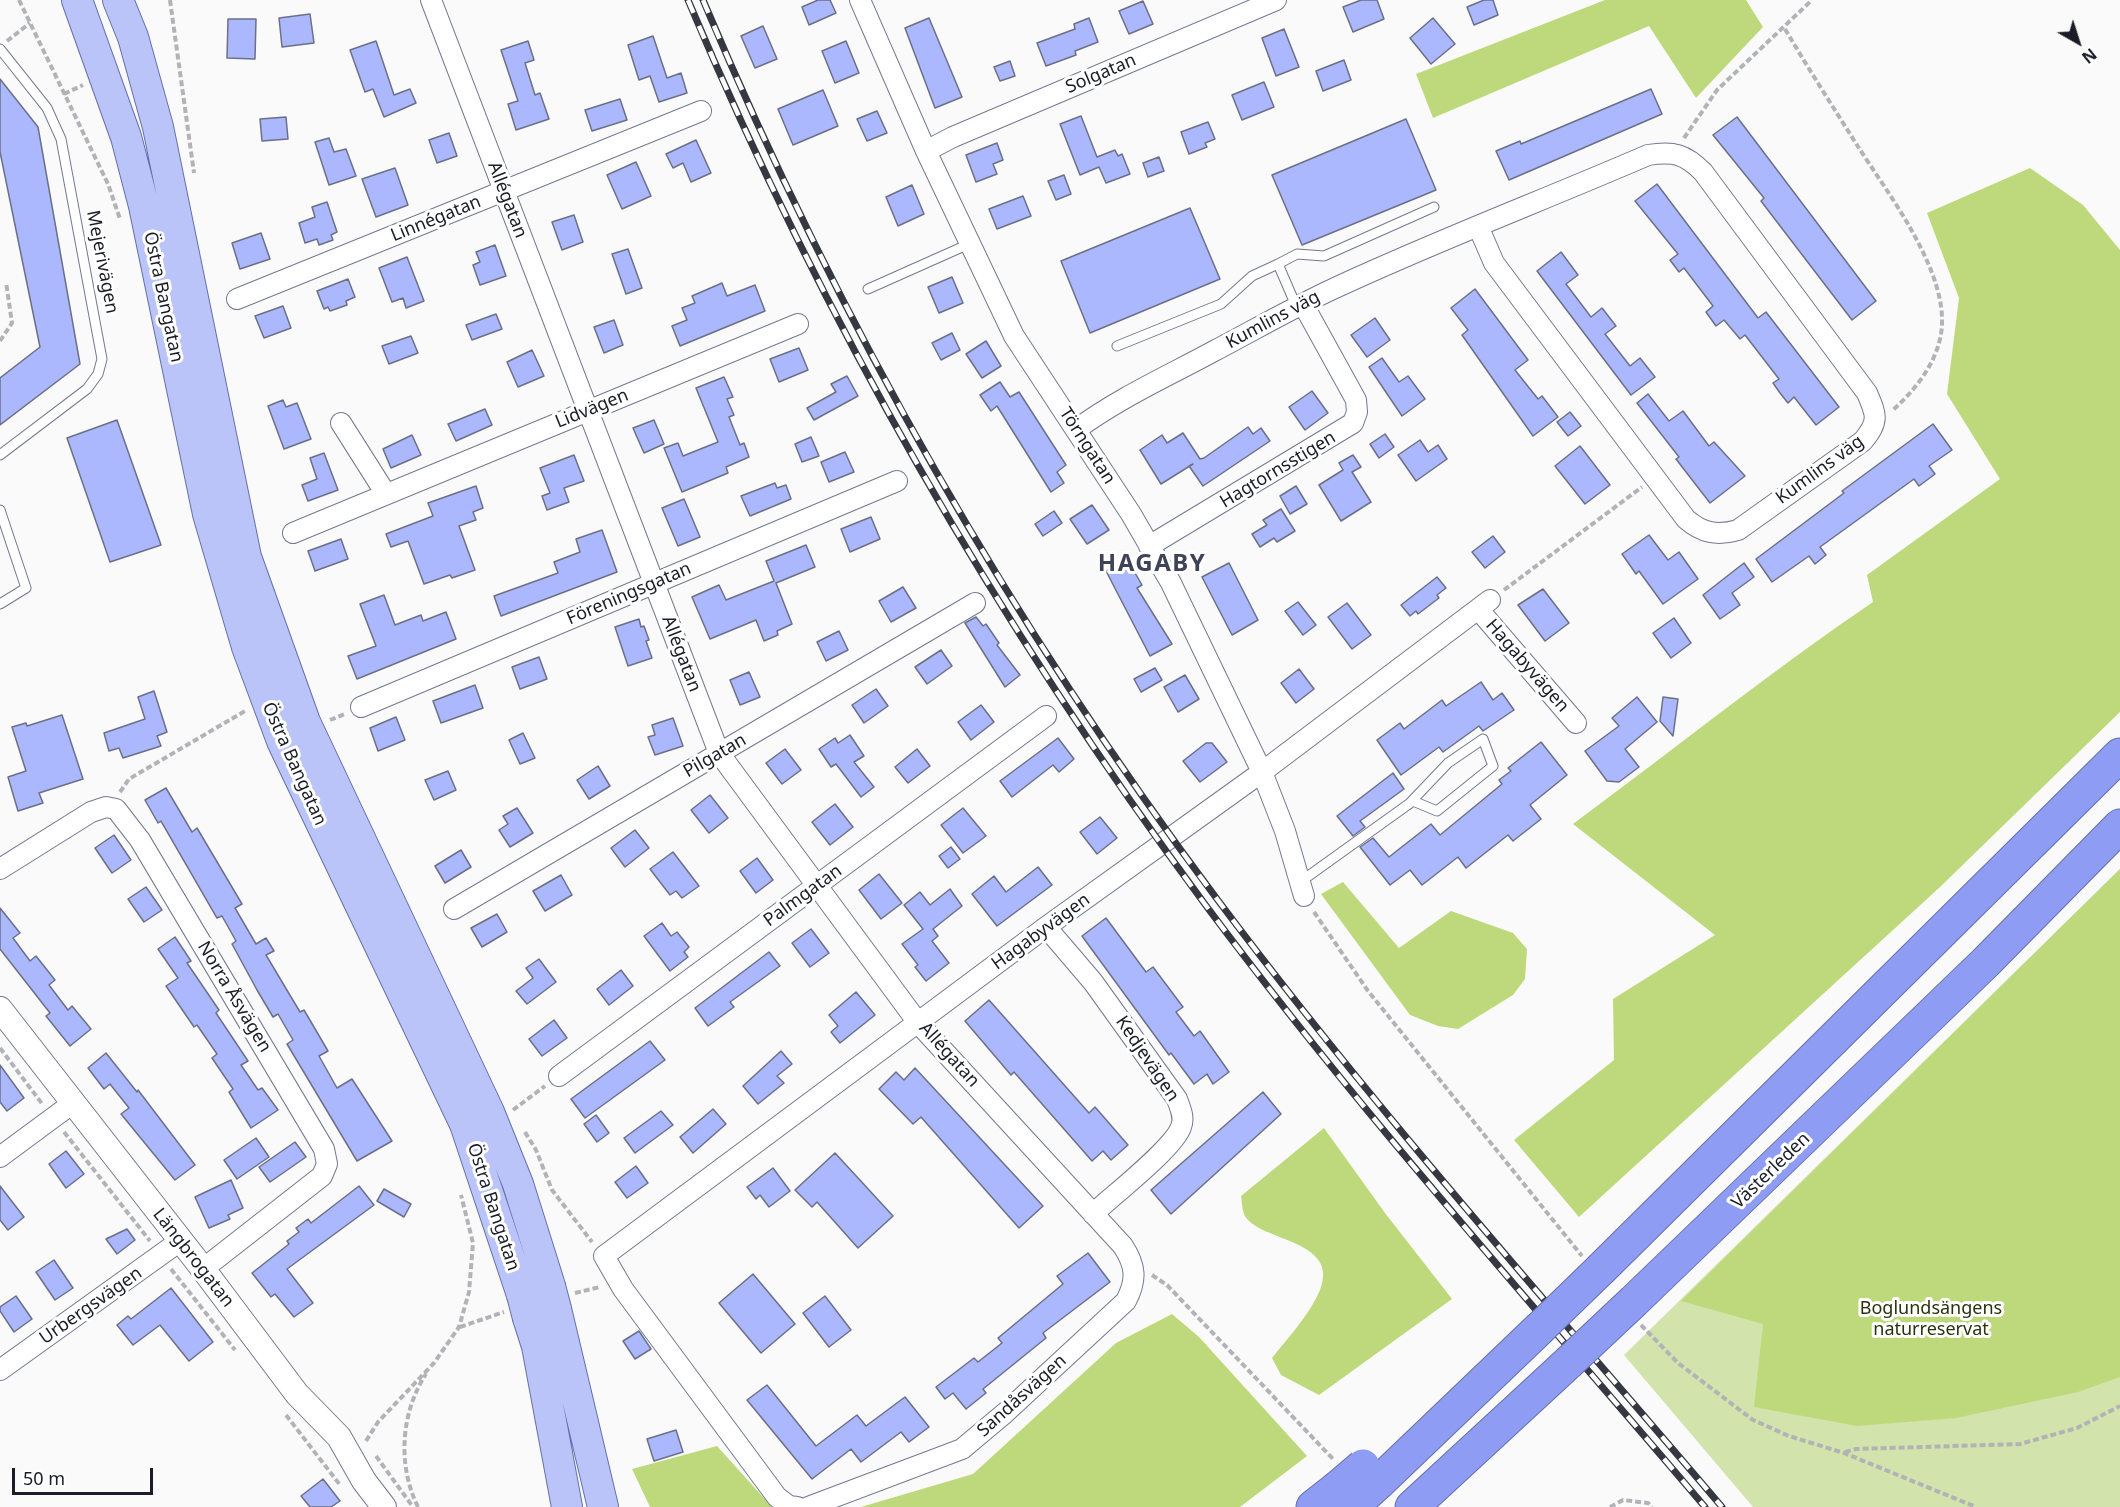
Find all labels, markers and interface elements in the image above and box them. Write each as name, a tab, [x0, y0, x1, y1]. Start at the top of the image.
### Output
north arrow	[2048, 12, 2108, 72]
text: N	[2077, 43, 2101, 69]
street label: Solgatan	[1063, 50, 1139, 98]
street label: Allégatan	[483, 159, 531, 241]
street label: Linnégatan	[388, 191, 484, 247]
street label: Mejerivägen	[81, 208, 123, 316]
street label: Östra Bangatan	[139, 230, 187, 364]
street label: Kumlins väg	[1222, 286, 1324, 354]
street label: Lidvägen	[552, 385, 632, 433]
street label: Törngatan	[1054, 404, 1120, 488]
street label: Hagtornsstigen	[1216, 427, 1340, 513]
street label: Kumlins väg	[1772, 431, 1868, 509]
district label: HAGABY	[1098, 550, 1206, 578]
street label: Föreningsgatan	[564, 558, 694, 630]
street label: Allégatan	[657, 613, 705, 695]
street label: Hagabyvägen	[1481, 615, 1573, 717]
street label: Östra Bangatan	[257, 699, 331, 829]
street label: Pilgatan	[680, 729, 750, 783]
street label: Palmgatan	[760, 860, 846, 932]
street label: Hagabyvägen	[988, 889, 1094, 975]
street label: Norra Åsvägen	[192, 938, 276, 1056]
street label: Kedjevägen	[1111, 1012, 1183, 1106]
street label: Allégatan	[914, 1018, 984, 1092]
street label: Västerleden	[1727, 1128, 1815, 1214]
street label: Östra Bangatan	[462, 1140, 524, 1274]
street label: Längbrogatan	[148, 1204, 238, 1312]
street label: Urbergsvägen	[36, 1263, 146, 1349]
park label: Boglundsängens naturreservat	[1860, 1298, 2002, 1340]
street label: Sandåsvägen	[973, 1350, 1071, 1442]
scale bar	[15, 1456, 156, 1494]
text: 50 m	[23, 1466, 65, 1490]

